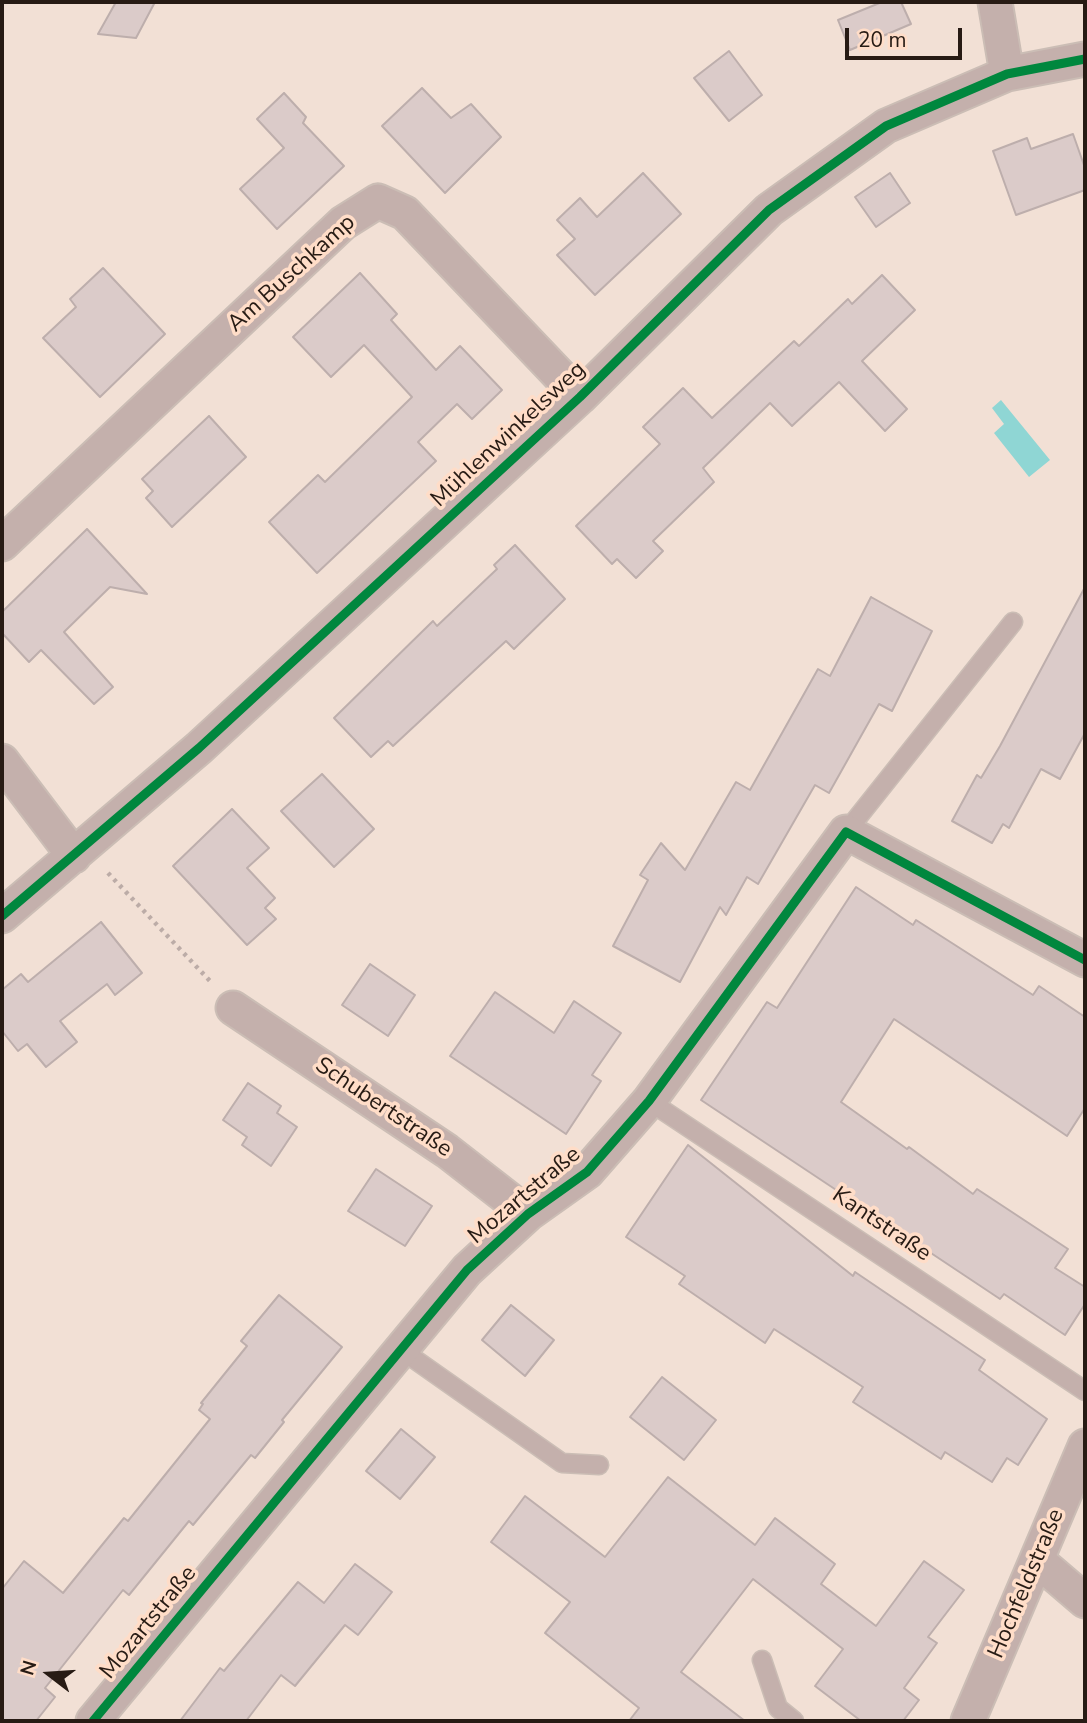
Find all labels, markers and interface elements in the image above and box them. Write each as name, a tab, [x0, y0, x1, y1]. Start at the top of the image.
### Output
scale bar	[849, 14, 966, 58]
text: 20 m	[858, 26, 907, 54]
street label: Am Buschkamp	[222, 209, 362, 339]
street label: Mühlenwinkelsweg	[426, 356, 592, 514]
street label: Schubertstraße	[309, 1052, 457, 1164]
street label: Mozartstraße	[463, 1141, 587, 1251]
street label: Kantstraße	[826, 1182, 936, 1268]
street label: Hochfeldstraße	[983, 1505, 1071, 1663]
street label: Mozartstraße	[95, 1561, 203, 1685]
north arrow	[14, 1639, 84, 1709]
text: N	[14, 1657, 43, 1678]

